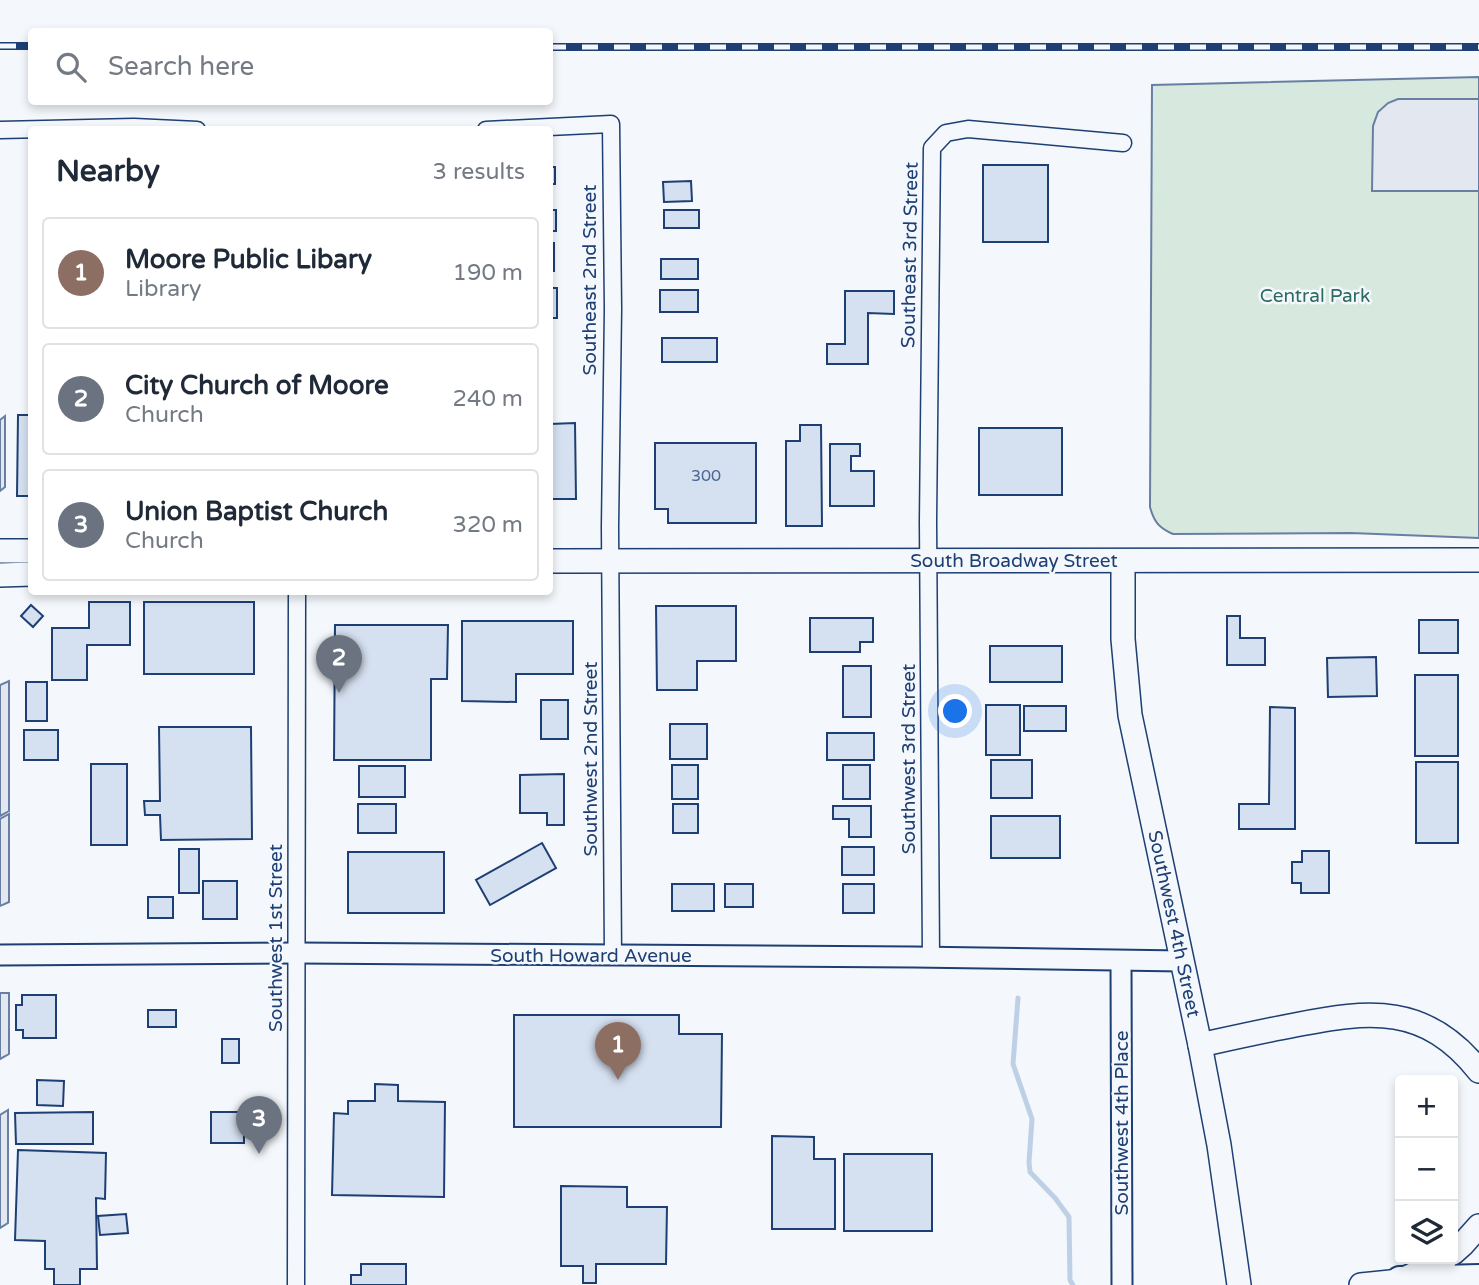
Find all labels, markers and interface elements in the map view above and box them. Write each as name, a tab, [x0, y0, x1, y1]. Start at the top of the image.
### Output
search box	[28, 28, 553, 105]
icon: search	[52, 48, 90, 86]
text: Search here	[108, 51, 254, 82]
text: Nearby	[56, 153, 160, 190]
text: 3 results	[432, 158, 525, 186]
street label: Southeast 3rd Street	[897, 162, 923, 348]
street label: Southeast 2nd Street	[579, 184, 601, 376]
text: Moore Public Libary	[125, 244, 372, 275]
text: 1	[74, 259, 88, 287]
text: 190 m	[453, 259, 523, 287]
text: Library	[125, 275, 201, 303]
park label: Central Park	[1260, 285, 1370, 307]
text: City Church of Moore	[125, 370, 389, 401]
text: 2	[74, 385, 88, 413]
text: 240 m	[453, 385, 523, 413]
text: Church	[125, 401, 204, 429]
house number: 300	[691, 466, 721, 486]
text: Union Baptist Church	[125, 496, 388, 527]
text: 3	[74, 511, 88, 539]
text: 320 m	[453, 511, 523, 539]
text: Church	[125, 527, 204, 555]
street label: South Broadway Street	[910, 550, 1118, 572]
pin: 2	[316, 635, 362, 693]
street label: Southwest 2nd Street	[580, 661, 602, 857]
street label: Southwest 3rd Street	[898, 664, 920, 854]
your location	[938, 694, 972, 728]
street label: Southwest 4th Street	[1143, 829, 1205, 1019]
street label: Southwest 1st Street	[265, 844, 287, 1032]
street label: South Howard Avenue	[490, 945, 692, 967]
pin: 1	[595, 1022, 641, 1080]
street label: Southwest 4th Place	[1111, 1031, 1133, 1215]
map controls	[1395, 1075, 1458, 1264]
button: +	[1395, 1075, 1458, 1138]
pin: 3	[236, 1096, 282, 1154]
button: −	[1395, 1138, 1458, 1201]
button: layers	[1395, 1201, 1458, 1264]

